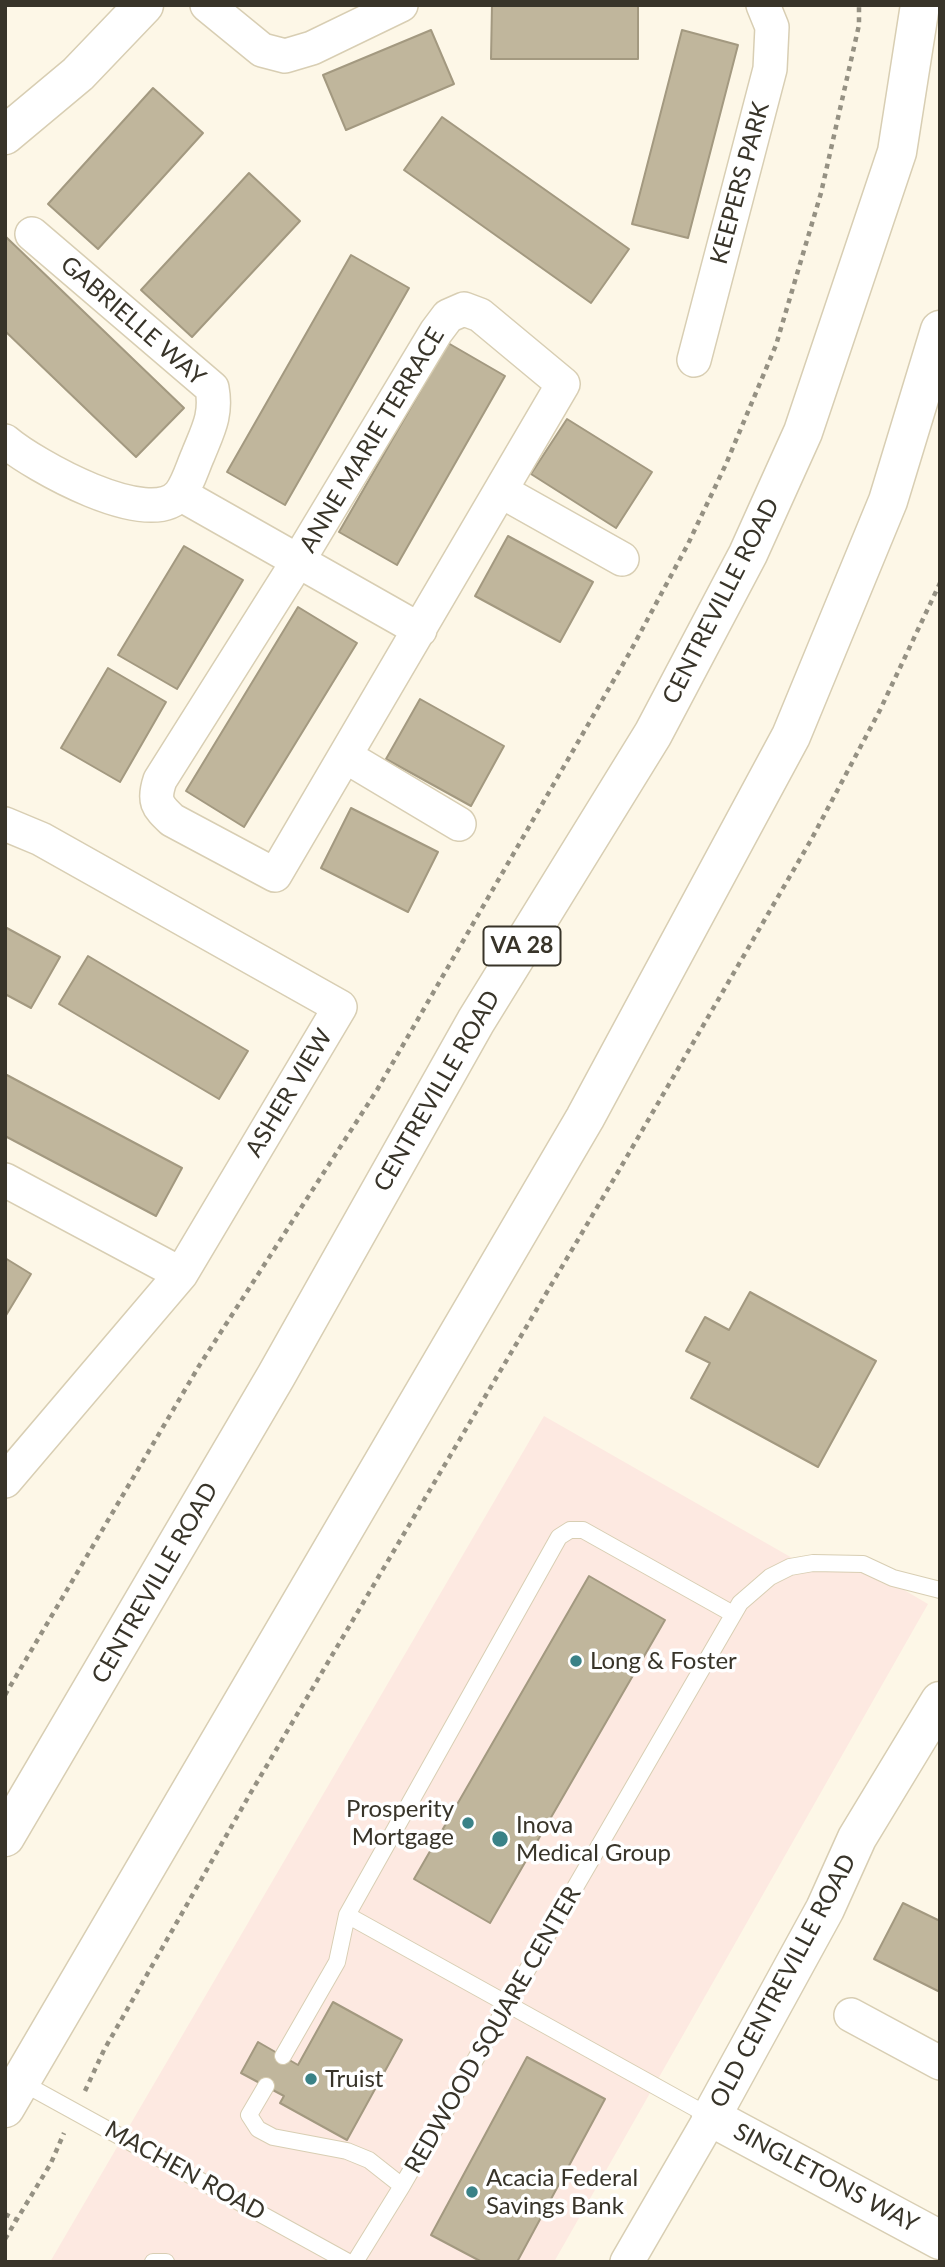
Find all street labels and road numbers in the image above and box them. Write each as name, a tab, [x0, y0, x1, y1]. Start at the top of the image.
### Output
street label: KEEPERS PARK	[705, 99, 775, 267]
street label: GABRIELLE WAY	[55, 250, 211, 392]
street label: ANNE MARIE TERRACE	[293, 322, 451, 558]
street label: CENTREVILLE ROAD	[657, 493, 785, 709]
road number: VA 28	[484, 926, 560, 965]
street label: CENTREVILLE ROAD	[368, 985, 506, 1197]
street label: ASHER VIEW	[239, 1024, 339, 1162]
street label: CENTREVILLE ROAD	[86, 1477, 224, 1689]
street label: OLD CENTREVILLE ROAD	[704, 1849, 862, 2113]
street label: REDWOOD SQUARE CENTER	[399, 1881, 587, 2179]
street label: MACHEN ROAD	[100, 2115, 270, 2227]
street label: SINGLETONS WAY	[729, 2117, 923, 2239]

